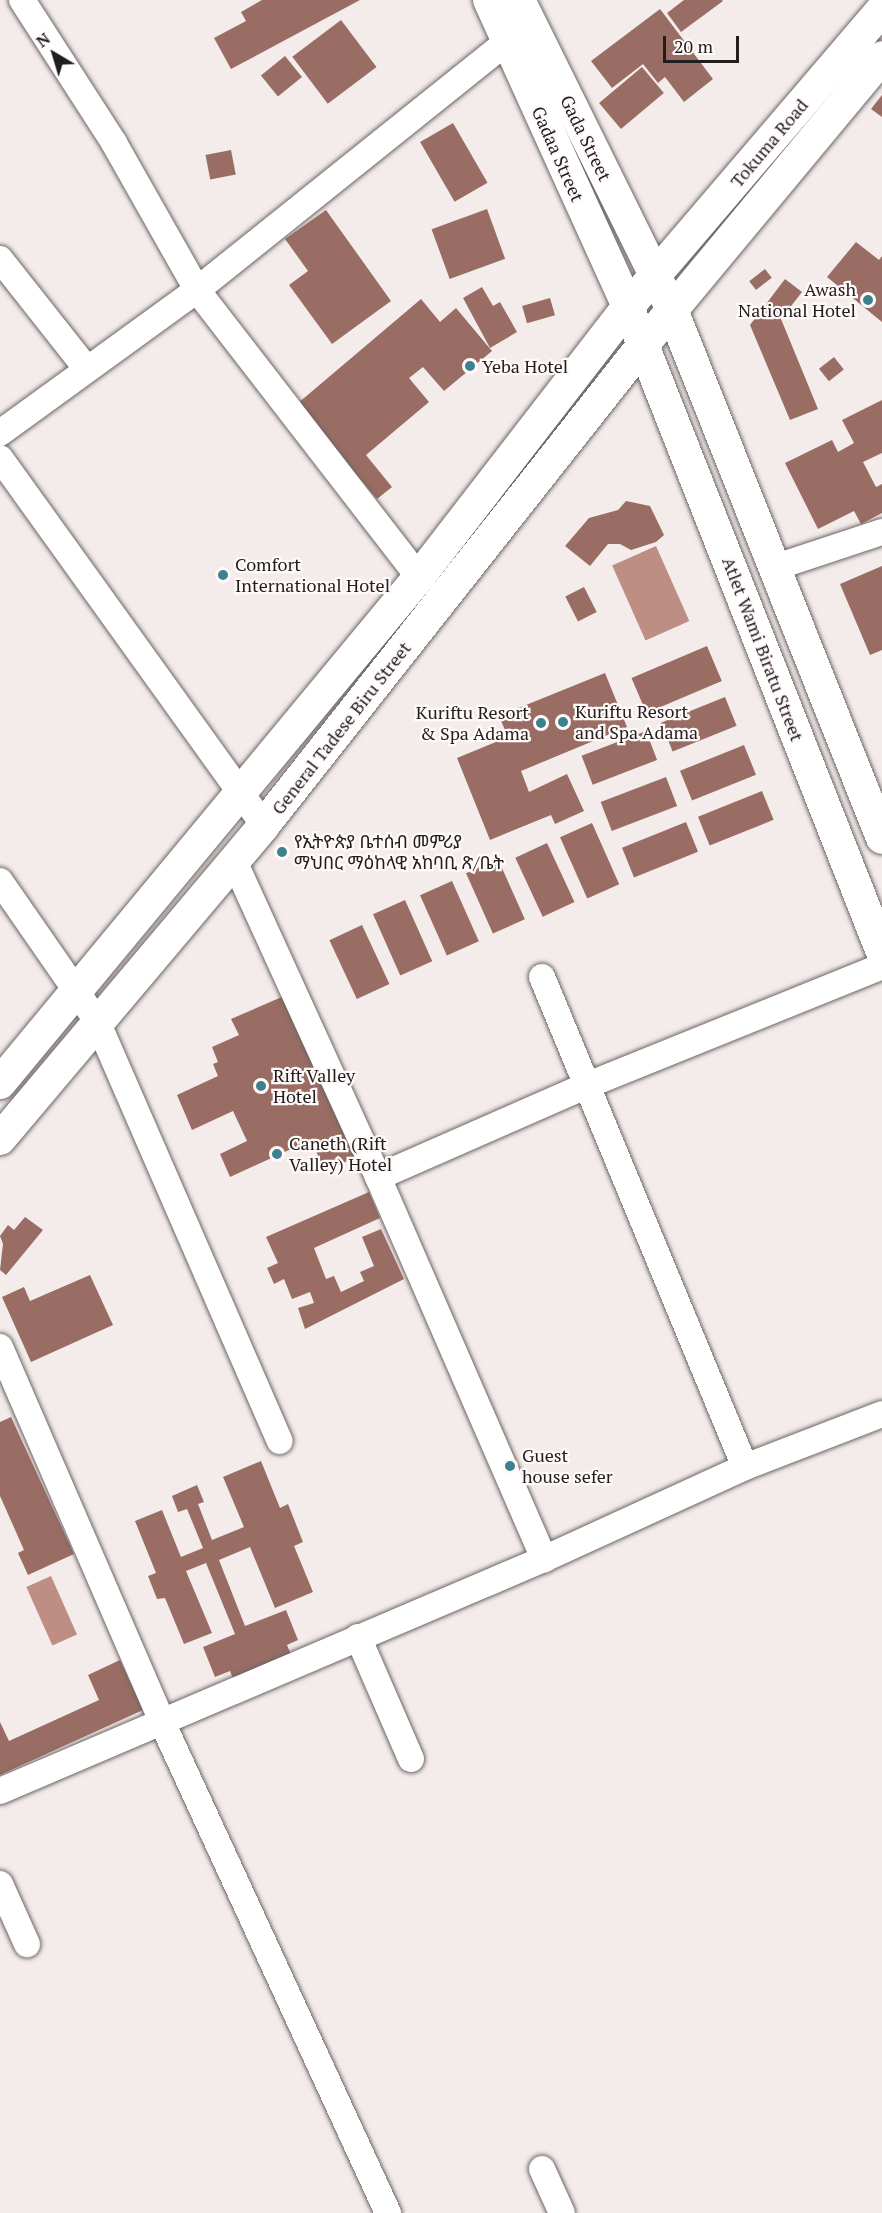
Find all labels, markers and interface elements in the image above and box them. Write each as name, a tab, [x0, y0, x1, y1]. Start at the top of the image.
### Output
north arrow	[24, 24, 84, 84]
scale bar	[666, 24, 742, 62]
text: N	[31, 27, 54, 52]
text: 20 m	[674, 34, 713, 58]
street label: Gada Street	[556, 91, 616, 185]
street label: Tokuma Road	[726, 94, 812, 192]
street label: Gadaa Street	[527, 103, 589, 205]
place label: Awash National Hotel	[738, 279, 856, 322]
marker: Awash National Hotel	[861, 293, 875, 307]
place label: Yeba Hotel	[482, 355, 568, 377]
marker: Yeba Hotel	[463, 359, 477, 373]
place label: Comfort International Hotel	[235, 554, 390, 596]
street label: Atlet Wami Biratu Street	[718, 554, 808, 744]
marker: Comfort International Hotel	[216, 568, 230, 582]
street label: General Tadese Biru Street	[267, 637, 415, 819]
place label: Kuriftu Resort and Spa Adama	[575, 701, 698, 744]
place label: Kuriftu Resort & Spa Adama	[416, 702, 529, 744]
marker: Kuriftu Resort and Spa Adama	[556, 715, 570, 729]
marker: Kuriftu Resort & Spa Adama	[534, 716, 548, 730]
place label: የኢትዮጵያ ቤተሰብ መምሪያ ማህበር ማዕከላዊ አከባቢ ጽ/ቤት	[294, 831, 504, 874]
marker: የኢትዮጵያ ቤተሰብ መምሪያ ማህበር ማዕከላዊ አከባቢ ጽ/ቤት	[275, 845, 289, 859]
place label: Rift Valley Hotel	[273, 1065, 355, 1108]
marker: Rift Valley Hotel	[254, 1079, 268, 1093]
place label: Caneth (Rift Valley) Hotel	[289, 1133, 392, 1176]
marker: Caneth (Rift Valley) Hotel	[270, 1147, 284, 1161]
place label: Guest house sefer	[522, 1445, 613, 1488]
marker: Guest house sefer	[503, 1459, 517, 1473]

